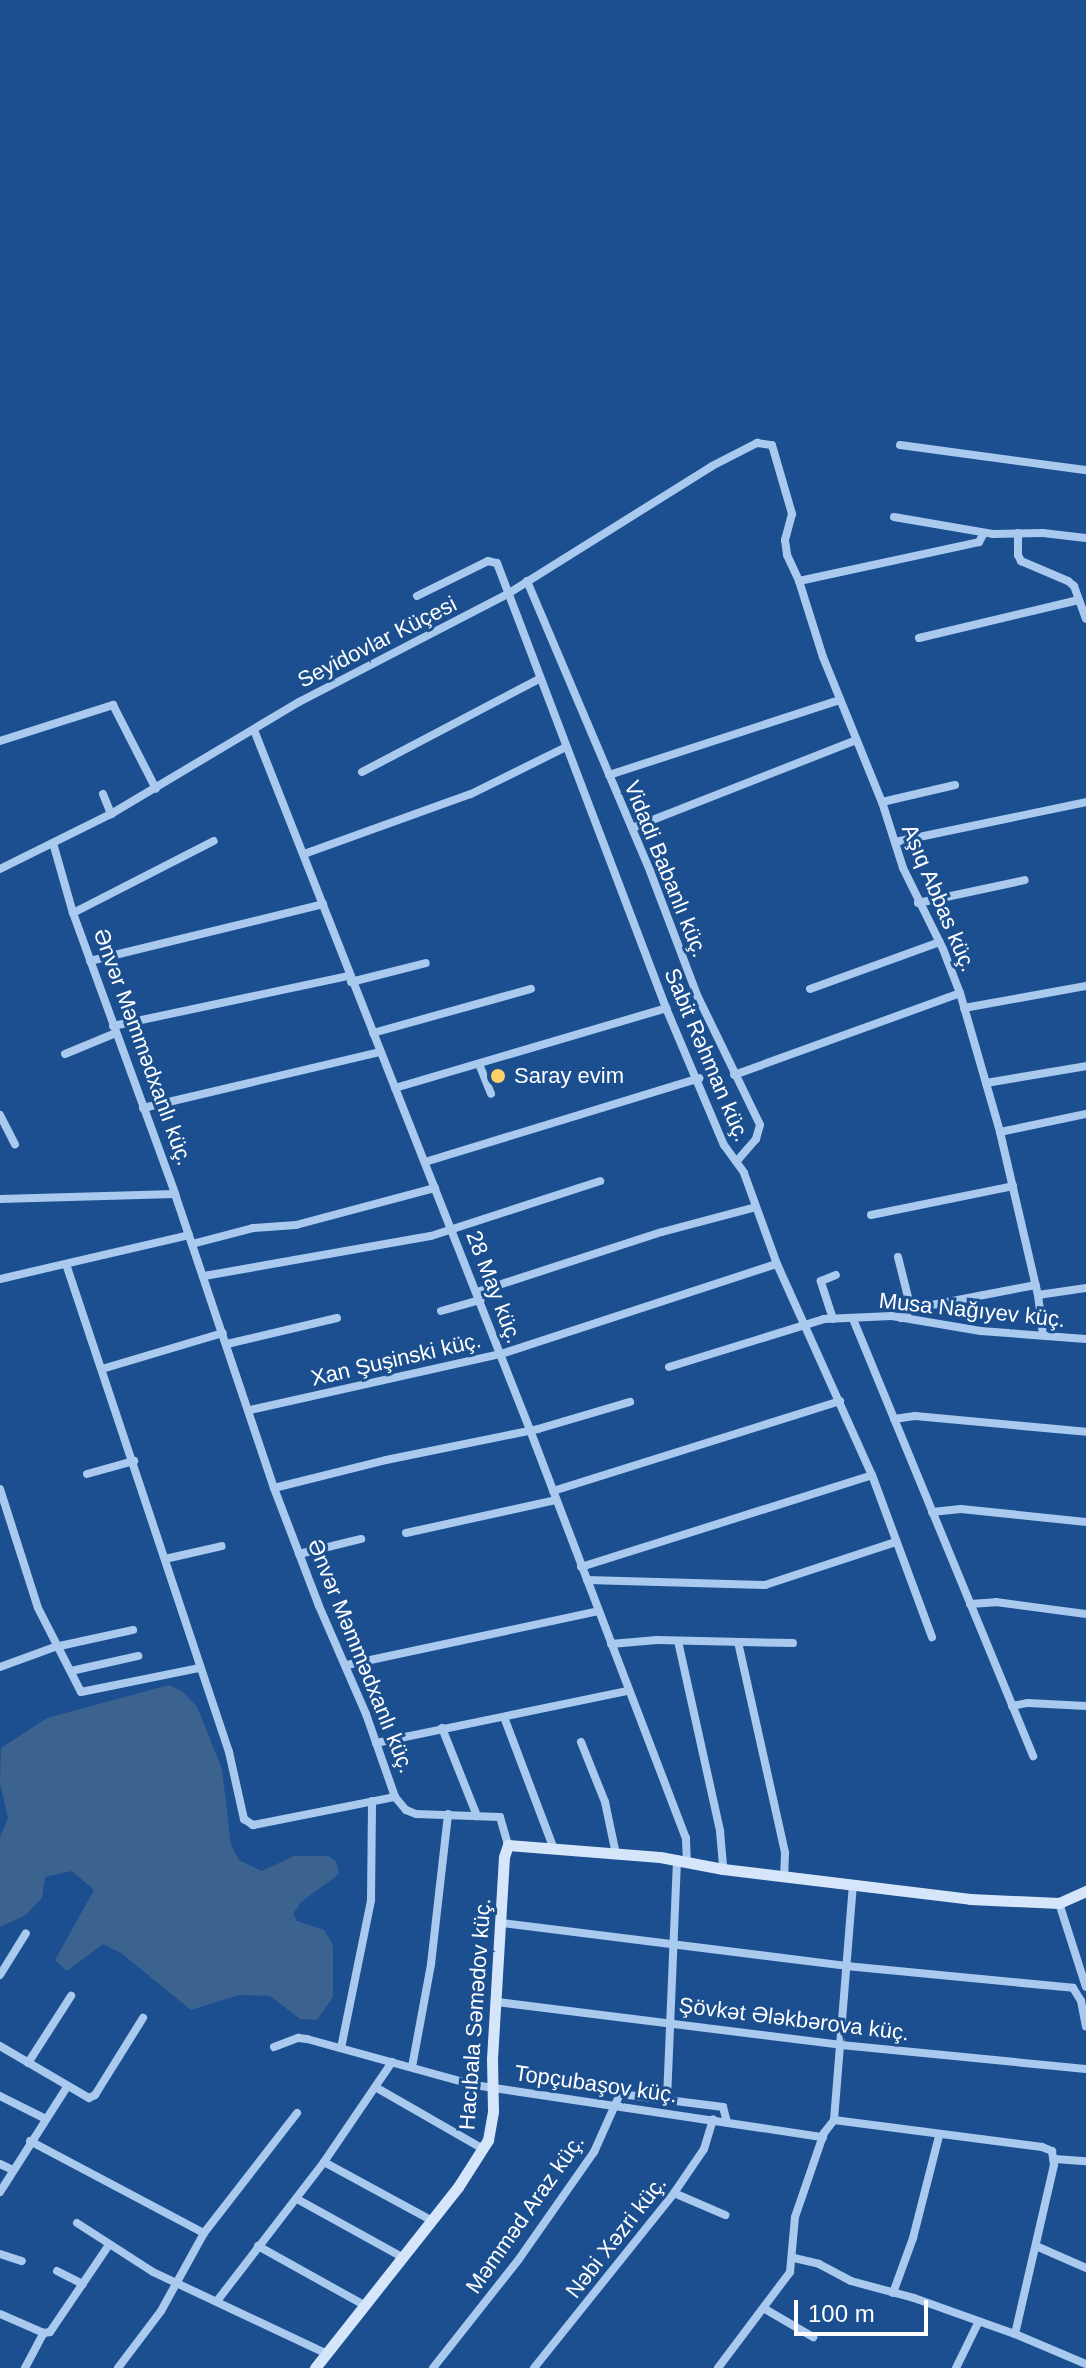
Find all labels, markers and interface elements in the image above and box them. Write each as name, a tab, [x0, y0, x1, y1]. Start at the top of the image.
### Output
street label: Seyidovlar Küçesi	[293, 591, 461, 693]
street label: Vidadi Babanlı küç.	[619, 777, 713, 961]
street label: Aşıq Abbas küç.	[896, 820, 982, 976]
street label: Ənvər Məmmədxanlı küç.	[88, 925, 198, 1169]
street label: Sabit Rəhman küç.	[659, 964, 755, 1146]
place label: Saray evim	[514, 1063, 624, 1089]
marker: Saray evim	[489, 1067, 507, 1085]
street label: 28 May küç.	[460, 1227, 528, 1347]
street label: Musa Nağıyev küç.	[878, 1287, 1066, 1333]
street label: Xan Şuşinski küç.	[308, 1327, 484, 1391]
street label: Ənvər Məmmədxanlı küç.	[302, 1535, 420, 1777]
street label: Hacıbala Səmədov küç.	[454, 1897, 496, 2131]
street label: Şövkət Ələkbərova küç.	[677, 1992, 911, 2046]
street label: Topçubaşov küç.	[513, 2060, 679, 2108]
street label: Məmməd Araz küç.	[460, 2129, 590, 2299]
street label: Nəbi Xəzri küç.	[560, 2171, 672, 2303]
scale bar	[798, 2284, 932, 2334]
text: 100 m	[808, 2300, 875, 2327]

